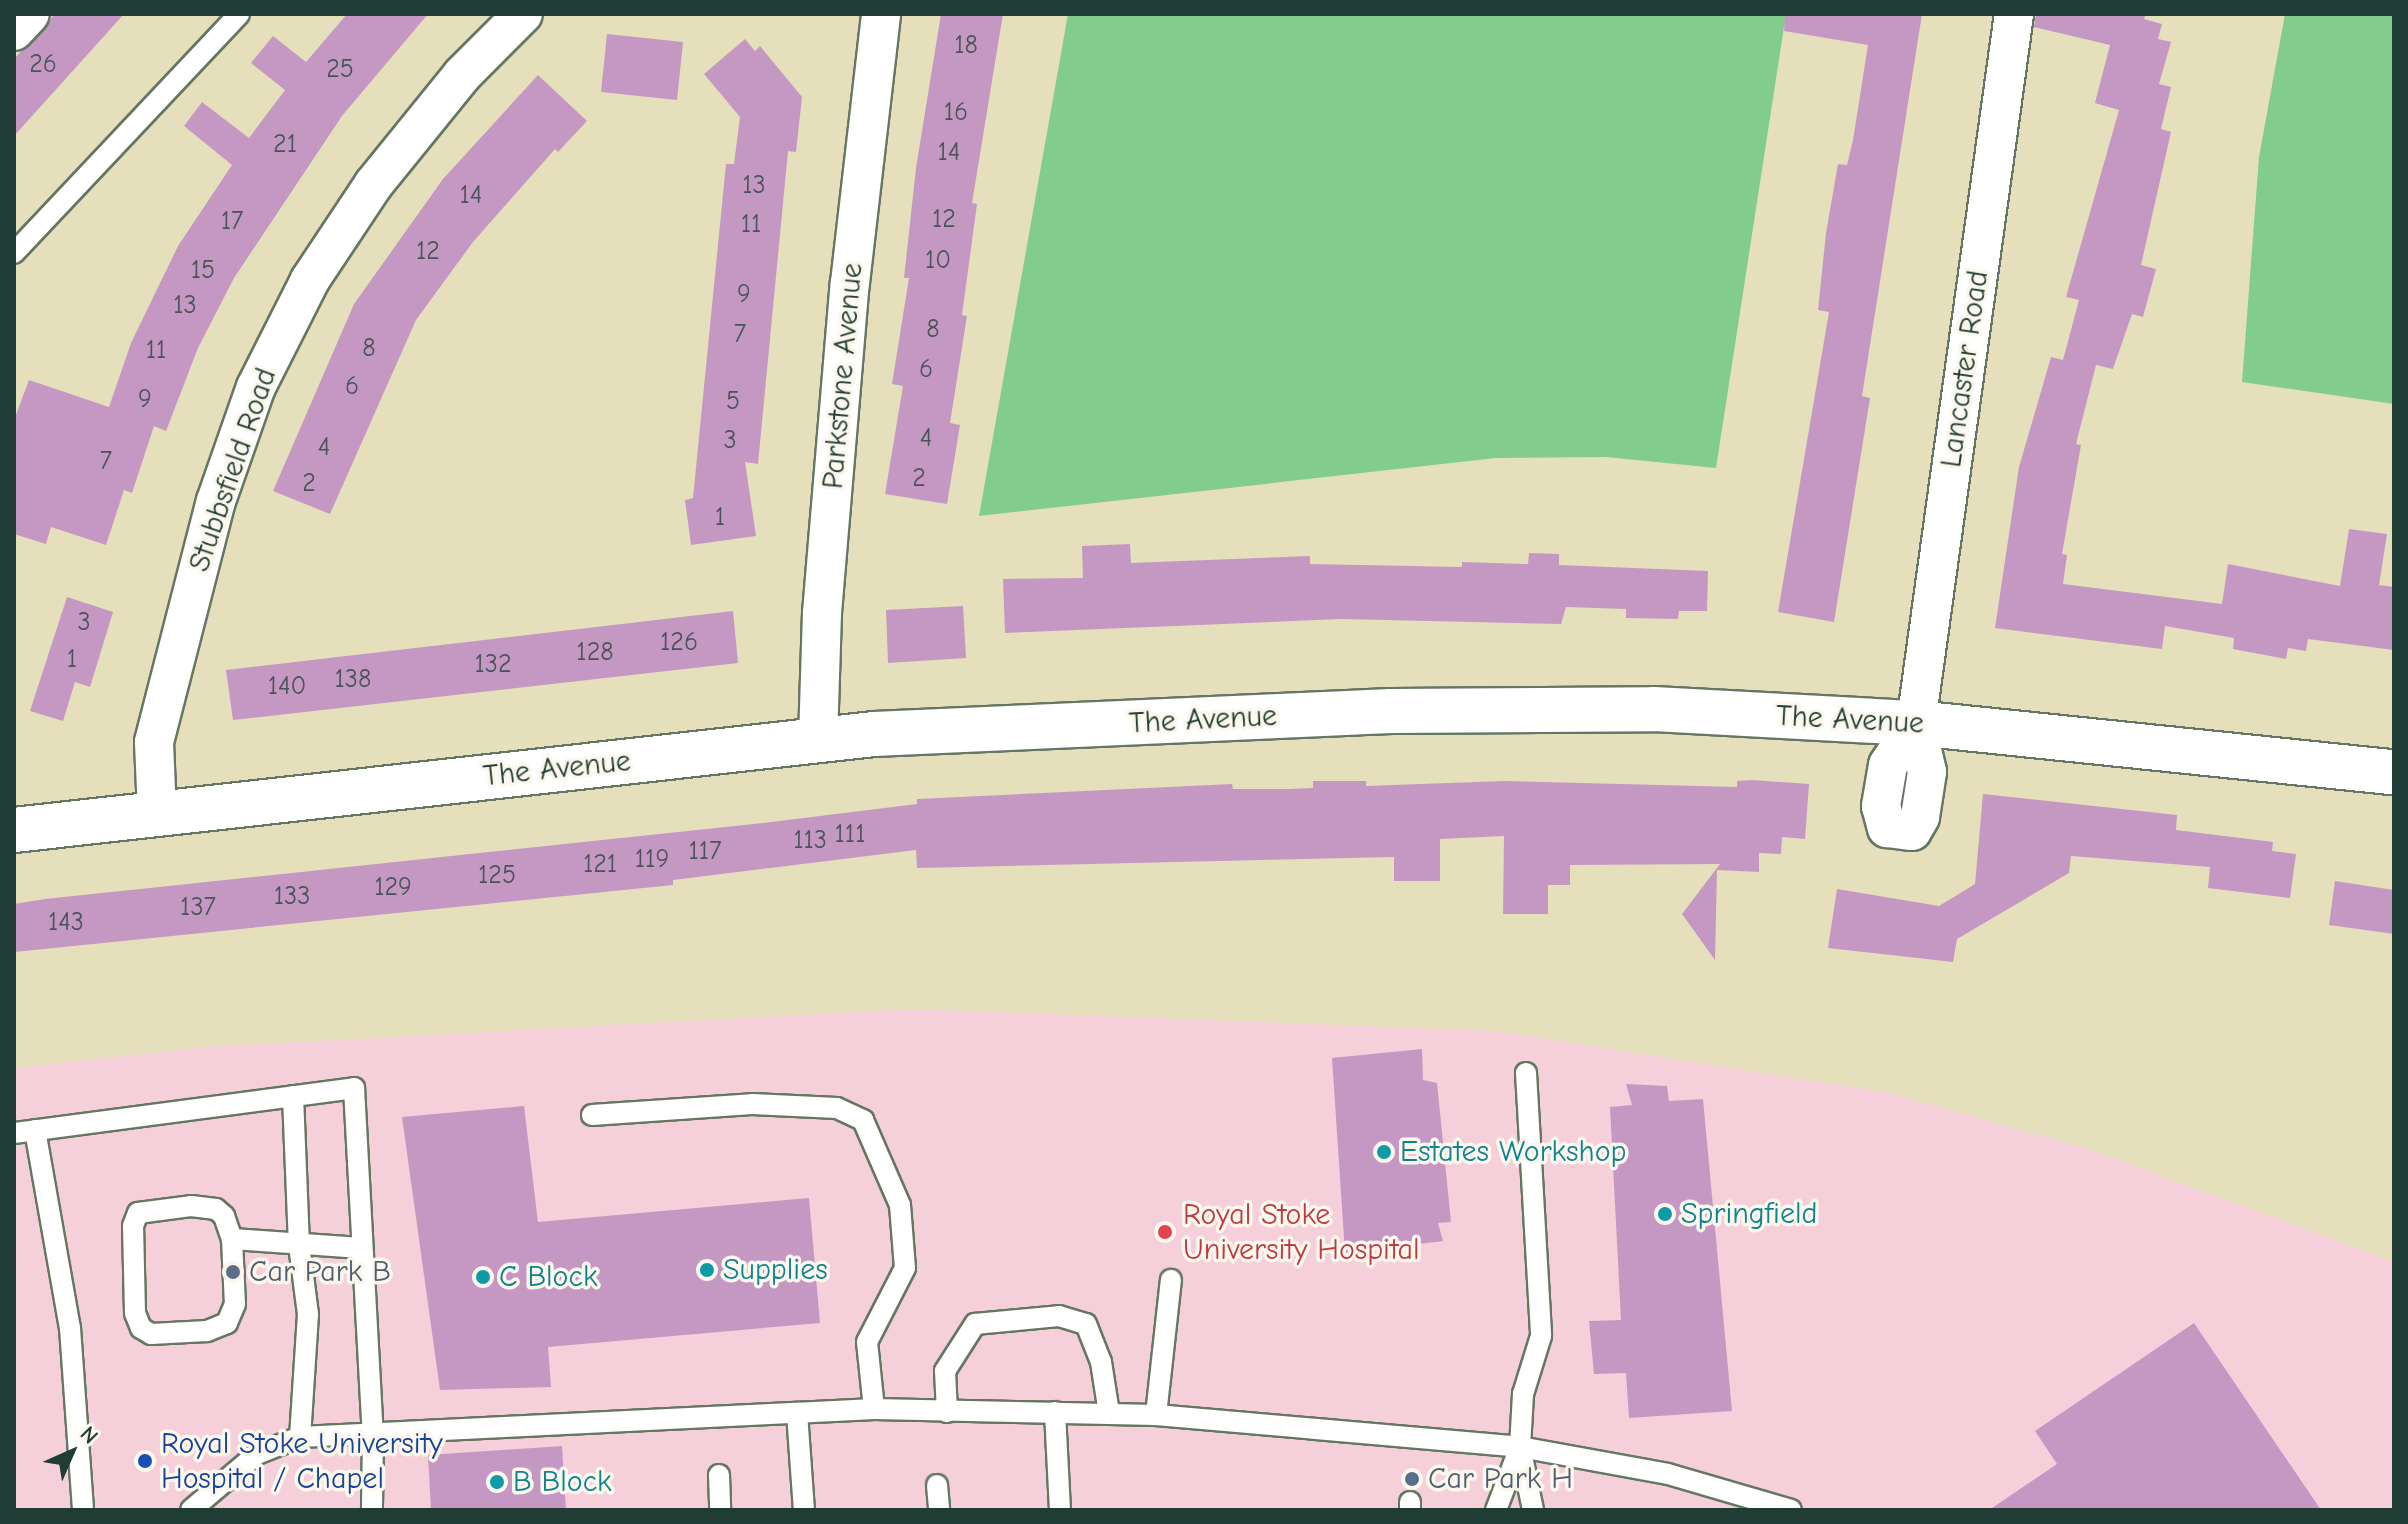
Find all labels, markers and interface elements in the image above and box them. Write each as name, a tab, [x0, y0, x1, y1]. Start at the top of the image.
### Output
house number: 18	[954, 30, 978, 62]
house number: 26	[29, 49, 57, 81]
house number: 25	[326, 54, 354, 86]
house number: 16	[944, 97, 968, 129]
house number: 21	[273, 129, 297, 161]
house number: 14	[938, 137, 960, 169]
house number: 13	[742, 170, 766, 202]
house number: 14	[460, 180, 482, 212]
house number: 12	[932, 204, 956, 236]
house number: 17	[221, 206, 243, 238]
house number: 11	[741, 209, 761, 241]
house number: 12	[416, 236, 440, 268]
house number: 10	[925, 245, 951, 277]
house number: 15	[191, 255, 215, 287]
street label: Parkstone Avenue	[815, 262, 871, 490]
street label: Lancaster Road	[1933, 268, 1997, 470]
house number: 9	[737, 279, 751, 311]
house number: 13	[173, 290, 197, 322]
house number: 8	[926, 314, 940, 346]
house number: 7	[734, 319, 746, 351]
house number: 8	[362, 333, 376, 365]
house number: 11	[146, 335, 166, 367]
house number: 6	[919, 354, 933, 386]
street label: Stubbsfield Road	[181, 364, 285, 576]
house number: 6	[345, 371, 359, 403]
house number: 9	[138, 384, 152, 416]
house number: 5	[726, 386, 740, 418]
house number: 4	[920, 423, 932, 455]
house number: 3	[723, 425, 737, 457]
house number: 4	[318, 432, 330, 464]
house number: 7	[100, 446, 112, 478]
house number: 2	[912, 463, 926, 495]
house number: 2	[302, 468, 316, 500]
house number: 1	[715, 502, 725, 534]
house number: 3	[77, 607, 91, 639]
house number: 126	[660, 627, 698, 659]
house number: 128	[576, 637, 614, 669]
house number: 1	[67, 644, 77, 676]
house number: 132	[474, 649, 512, 681]
house number: 138	[335, 664, 371, 696]
house number: 140	[268, 671, 306, 703]
street label: The Avenue	[1128, 698, 1278, 742]
street label: The Avenue	[1775, 698, 1925, 742]
street label: The Avenue	[481, 743, 633, 795]
house number: 111	[835, 819, 865, 851]
house number: 113	[793, 825, 827, 857]
house number: 117	[689, 836, 721, 868]
house number: 119	[635, 844, 669, 876]
house number: 121	[583, 849, 617, 881]
house number: 125	[478, 860, 516, 892]
house number: 129	[374, 872, 412, 904]
house number: 133	[274, 881, 310, 913]
house number: 137	[180, 892, 216, 924]
house number: 143	[48, 907, 84, 939]
place label: Estates Workshop	[1400, 1134, 1626, 1170]
marker: Estates Workshop	[1375, 1143, 1393, 1161]
place label: Springfield	[1681, 1196, 1817, 1232]
place label: Royal Stoke University Hospital	[1183, 1197, 1420, 1268]
marker: Springfield	[1656, 1205, 1674, 1223]
marker: Royal Stoke University Hospital	[1154, 1221, 1176, 1243]
place label: Supplies	[723, 1252, 828, 1288]
place label: Car Park B	[249, 1254, 391, 1290]
place label: C Block	[499, 1259, 597, 1295]
marker: Supplies	[698, 1261, 716, 1279]
marker: Car Park B	[224, 1263, 242, 1281]
marker: C Block	[474, 1268, 492, 1286]
north arrow	[32, 1412, 112, 1492]
text: N	[75, 1421, 103, 1449]
place label: Royal Stoke University Hospital / Chapel	[161, 1426, 443, 1496]
marker: Royal Stoke University Hospital / Chapel	[136, 1452, 154, 1470]
place label: Car Park H	[1428, 1461, 1573, 1497]
place label: B Block	[513, 1464, 612, 1500]
marker: Car Park H	[1403, 1470, 1421, 1488]
marker: B Block	[488, 1473, 506, 1491]

